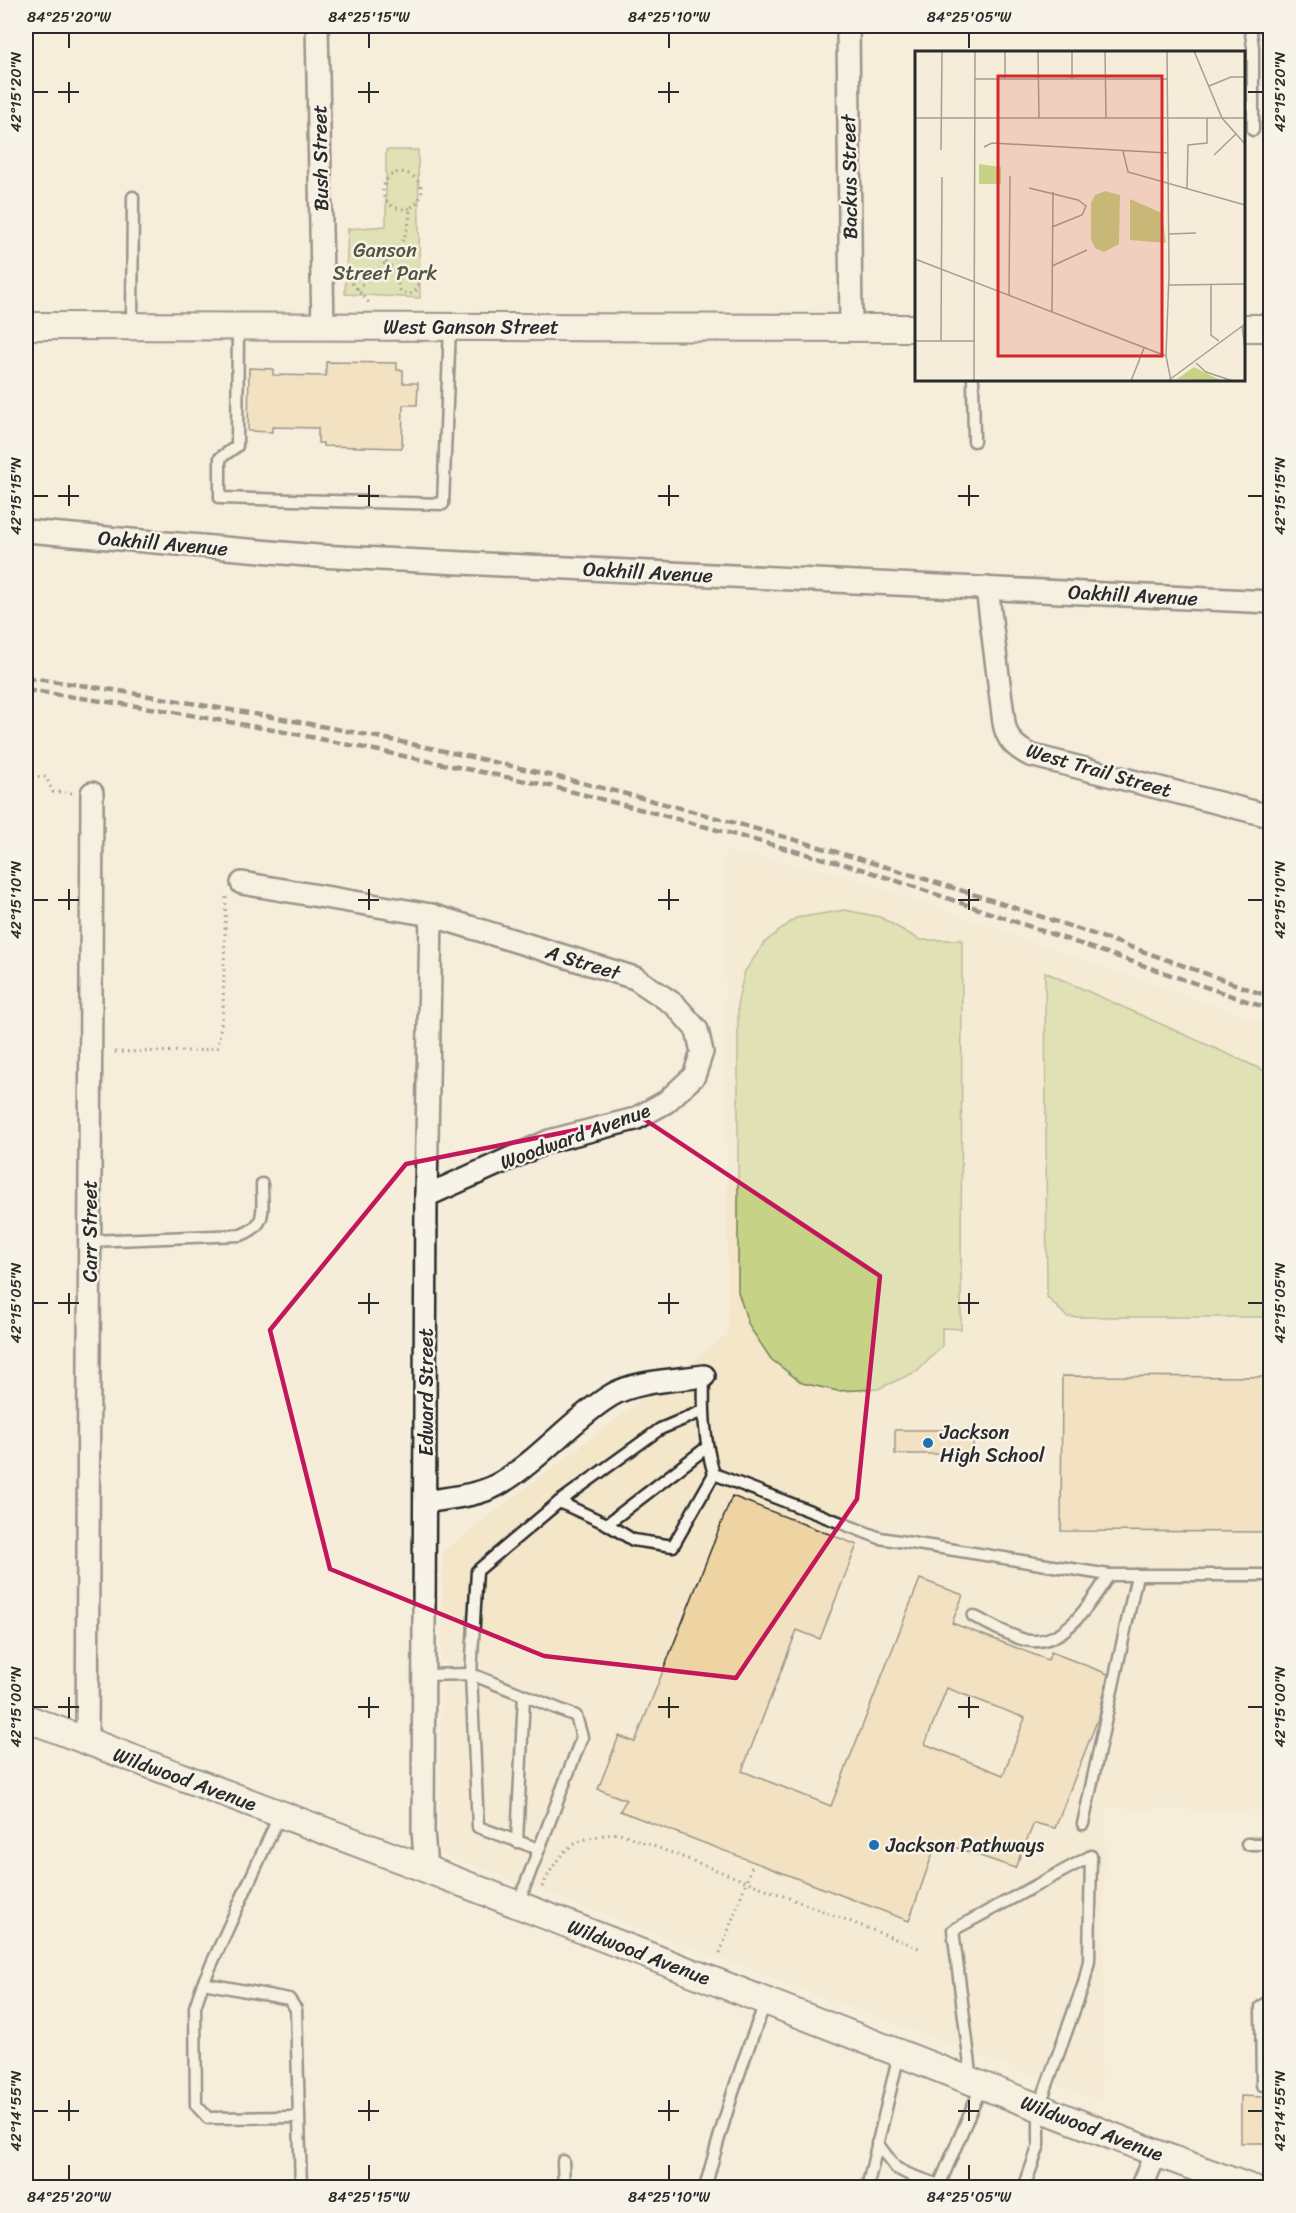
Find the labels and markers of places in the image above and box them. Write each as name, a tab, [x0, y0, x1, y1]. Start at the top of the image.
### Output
place label: Jackson High School	[939, 1415, 1046, 1473]
marker: Jackson High School	[921, 1436, 935, 1450]
place label: Jackson Pathways	[885, 1828, 1045, 1863]
marker: Jackson Pathways	[867, 1838, 881, 1852]

